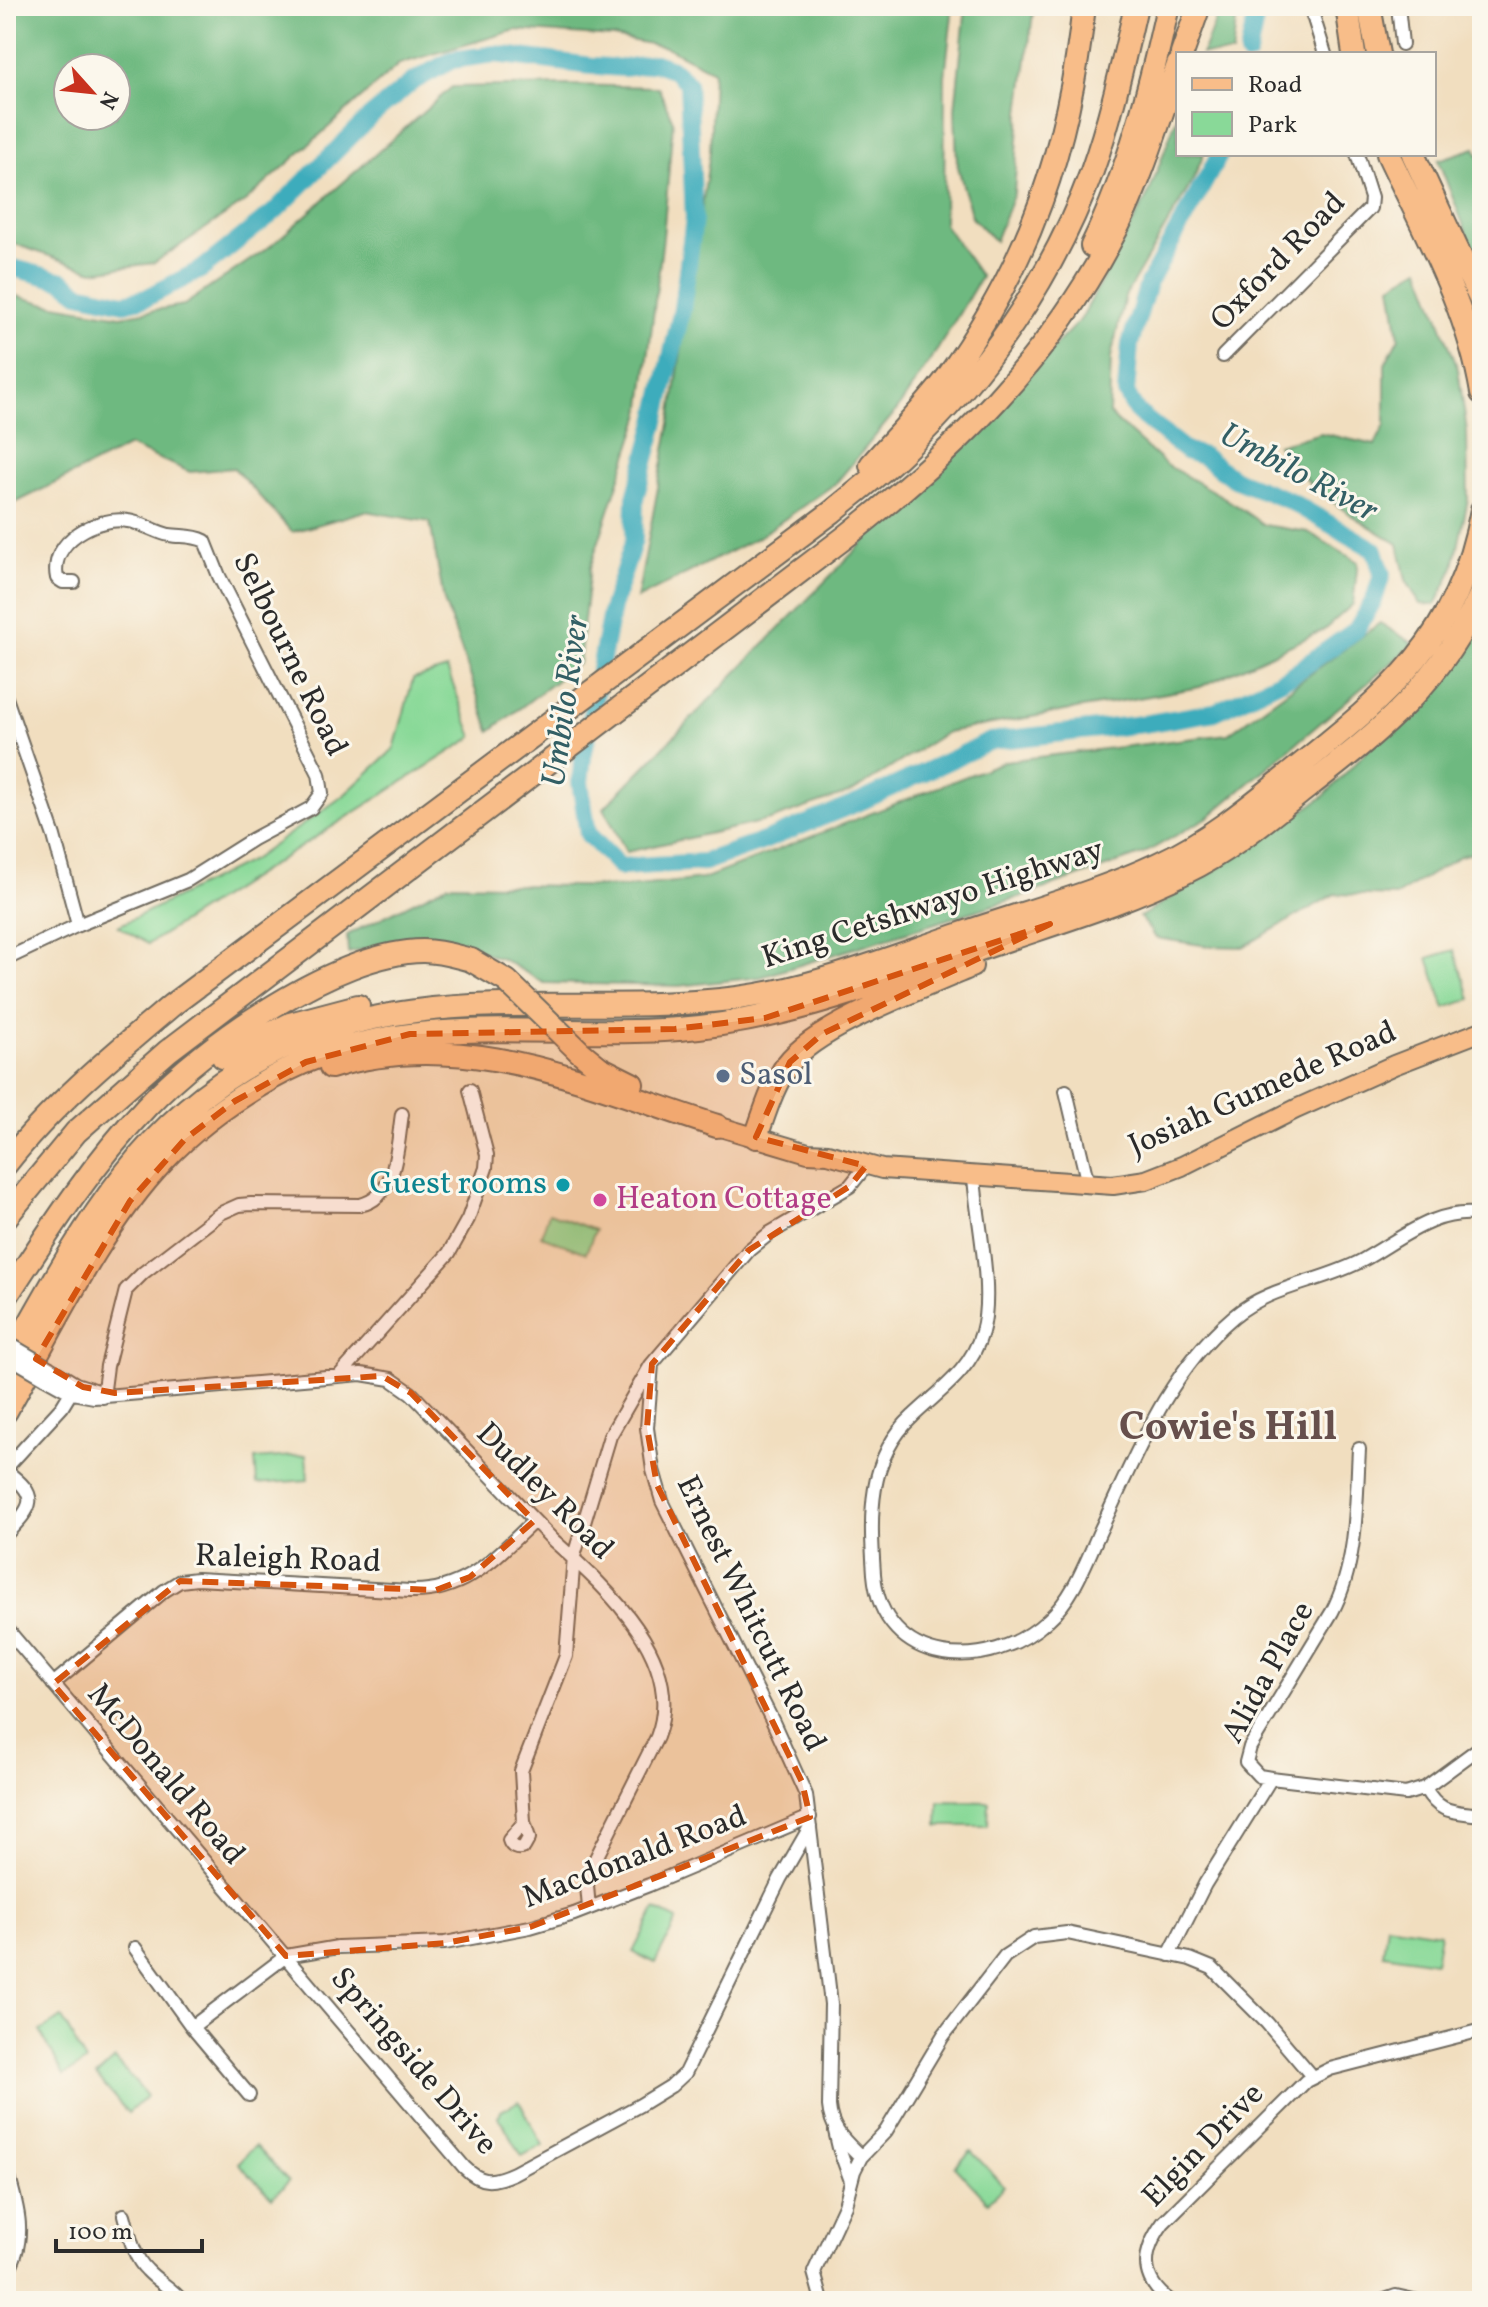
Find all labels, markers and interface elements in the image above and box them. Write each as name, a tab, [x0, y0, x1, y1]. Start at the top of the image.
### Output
north arrow	[52, 52, 132, 132]
legend	[1176, 52, 1436, 156]
text: Road	[1248, 69, 1302, 103]
text: N	[90, 86, 125, 114]
text: Park	[1248, 109, 1297, 143]
street label: Oxford Road	[1201, 183, 1357, 341]
water label: Umbilo River	[1211, 413, 1386, 536]
street label: Selbourne Road	[221, 546, 357, 764]
water label: Umbilo River	[532, 612, 602, 790]
street label: King Cetshwayo Highway	[756, 829, 1110, 981]
street label: Josiah Gumede Road	[1122, 1011, 1404, 1169]
place label: Sasol	[739, 1054, 813, 1098]
marker: Sasol	[714, 1067, 732, 1085]
place label: Guest rooms	[370, 1163, 547, 1207]
marker: Guest rooms	[554, 1176, 572, 1194]
place label: Heaton Cottage	[616, 1178, 832, 1222]
marker: Heaton Cottage	[591, 1191, 609, 1209]
district label: Cowie's Hill	[1119, 1401, 1337, 1457]
street label: Dudley Road	[465, 1413, 623, 1571]
street label: Ernest Whitcutt Road	[664, 1469, 836, 1759]
street label: Raleigh Road	[194, 1535, 382, 1585]
street label: Alida Place	[1212, 1594, 1326, 1752]
street label: McDonald Road	[76, 1675, 254, 1875]
street label: Macdonald Road	[517, 1795, 753, 1921]
street label: Springside Drive	[319, 1959, 507, 2165]
street label: Elgin Drive	[1133, 2074, 1275, 2218]
scale bar	[56, 2203, 202, 2253]
text: 100 m	[68, 2216, 133, 2250]

